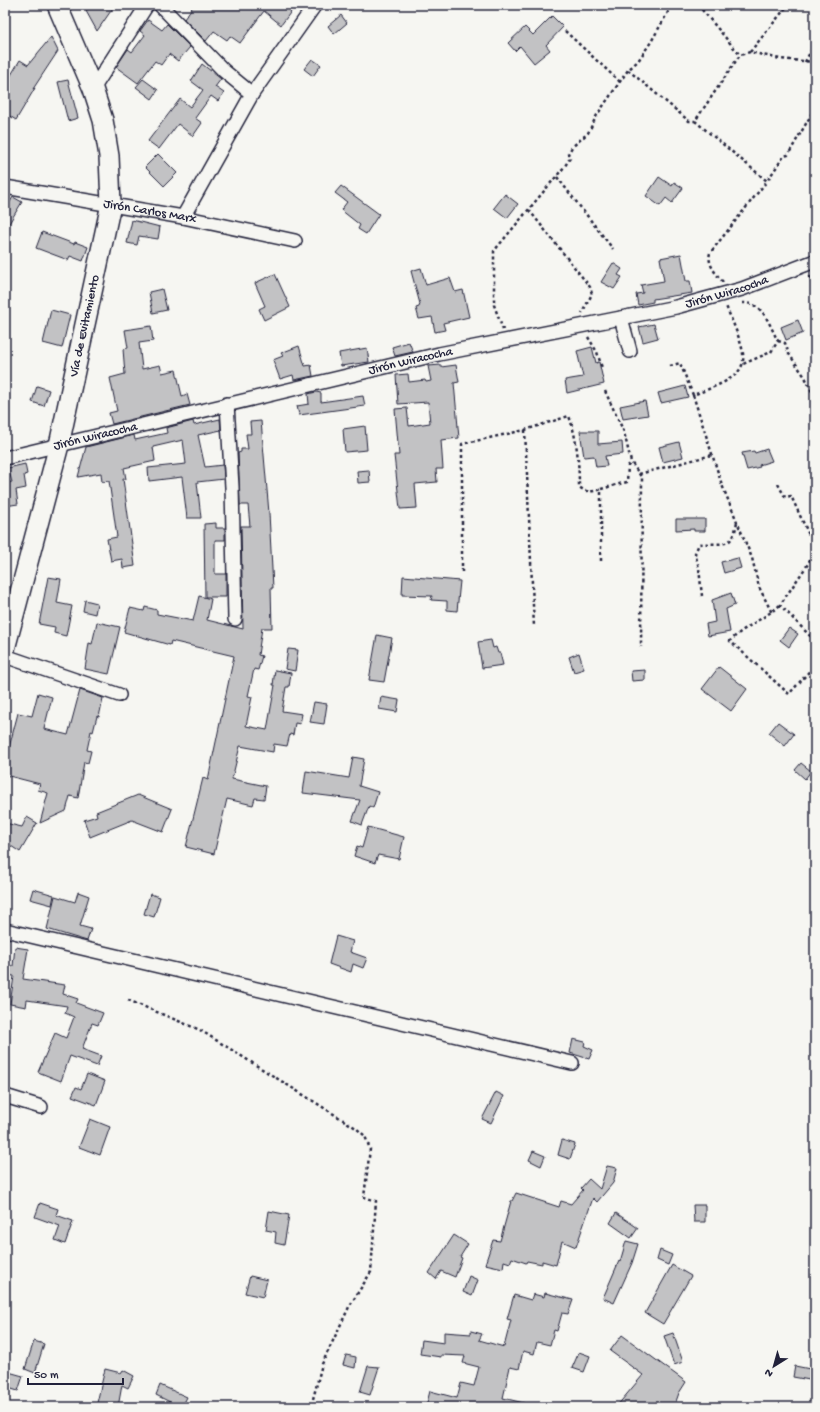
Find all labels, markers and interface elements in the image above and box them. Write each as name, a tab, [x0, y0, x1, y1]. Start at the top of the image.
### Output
street label: Jirón Carlos Marx	[102, 196, 198, 227]
street label: Jirón Wiracocha	[684, 272, 771, 312]
street label: Vía de Evitamiento	[66, 273, 103, 379]
street label: Jirón Wiracocha	[367, 344, 455, 378]
street label: Jirón Wiracocha	[52, 419, 140, 454]
north arrow	[754, 1346, 794, 1386]
scale bar	[28, 1360, 123, 1386]
text: N	[763, 1365, 776, 1379]
text: 50 m	[34, 1369, 59, 1383]

